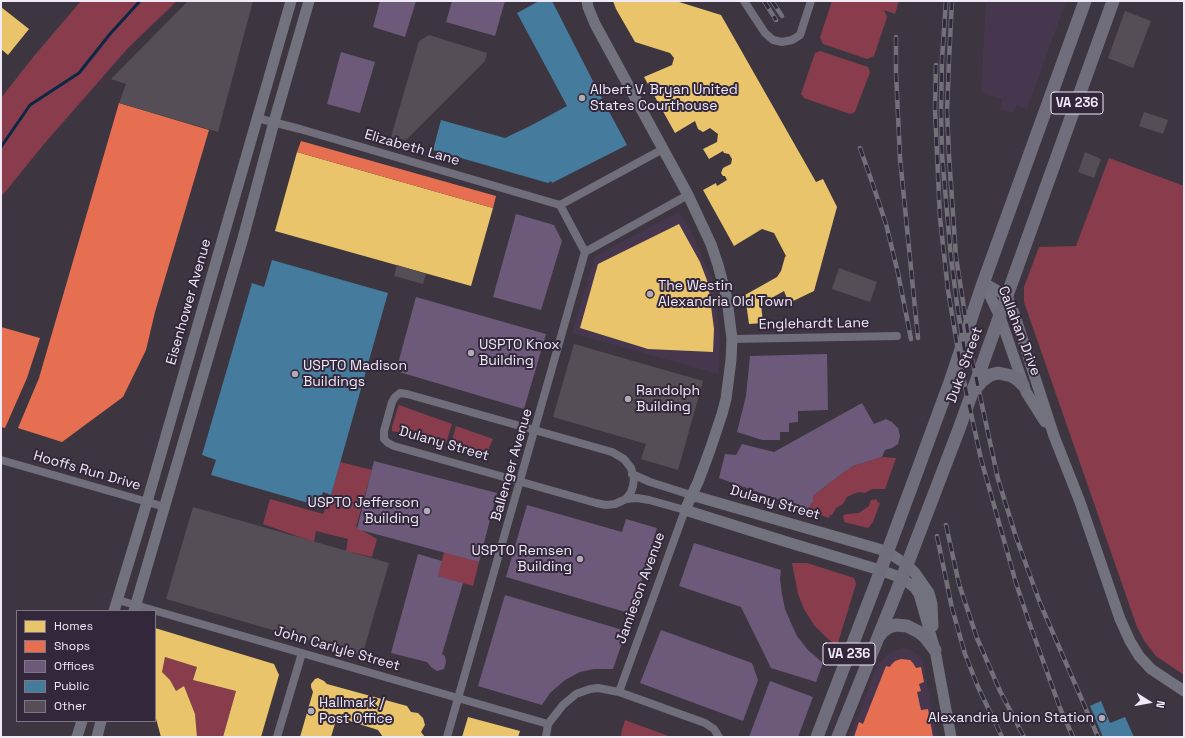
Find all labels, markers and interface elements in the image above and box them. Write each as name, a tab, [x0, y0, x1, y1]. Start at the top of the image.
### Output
place label: Albert V. Bryan United States Courthouse	[590, 82, 738, 114]
road number: VA 236	[1051, 92, 1103, 114]
marker: Albert V. Bryan United States Courthouse	[577, 93, 587, 103]
street label: Elizabeth Lane	[362, 126, 462, 170]
street label: Eisenhower Avenue	[163, 237, 215, 367]
place label: The Westin Alexandria Old Town	[658, 278, 793, 310]
street label: Callahan Drive	[994, 284, 1044, 378]
marker: The Westin Alexandria Old Town	[645, 289, 655, 299]
street label: Englehardt Lane	[759, 315, 869, 333]
street label: Duke Street	[943, 325, 987, 405]
place label: USPTO Knox Building	[479, 337, 560, 370]
marker: USPTO Knox Building	[466, 348, 476, 358]
place label: USPTO Madison Buildings	[303, 358, 407, 390]
marker: USPTO Madison Buildings	[290, 369, 300, 379]
place label: Randolph Building	[636, 383, 700, 416]
marker: Randolph Building	[623, 394, 633, 404]
street label: Ballenger Avenue	[488, 407, 536, 523]
street label: Dulany Street	[397, 423, 491, 465]
street label: Hooffs Run Drive	[31, 448, 143, 494]
street label: Dulany Street	[728, 482, 822, 524]
place label: USPTO Jefferson Building	[308, 495, 419, 528]
marker: USPTO Jefferson Building	[422, 506, 432, 516]
street label: Jamieson Avenue	[613, 530, 669, 646]
place label: USPTO Remsen Building	[472, 543, 572, 576]
marker: USPTO Remsen Building	[575, 554, 585, 564]
legend	[16, 610, 156, 722]
text: Homes	[54, 618, 93, 634]
street label: John Carlyle Street	[272, 623, 402, 675]
text: Shops	[54, 638, 90, 654]
road number: VA 236	[823, 643, 875, 665]
text: Offices	[54, 658, 94, 674]
text: Public	[54, 678, 89, 694]
north arrow	[1129, 682, 1169, 722]
place label: Hallmark / Post Office	[319, 695, 393, 728]
text: Other	[54, 698, 87, 714]
text: N	[1153, 699, 1168, 709]
marker: Hallmark / Post Office	[306, 706, 316, 716]
place label: Alexandria Union Station	[928, 710, 1094, 726]
marker: Alexandria Union Station	[1097, 713, 1107, 723]

